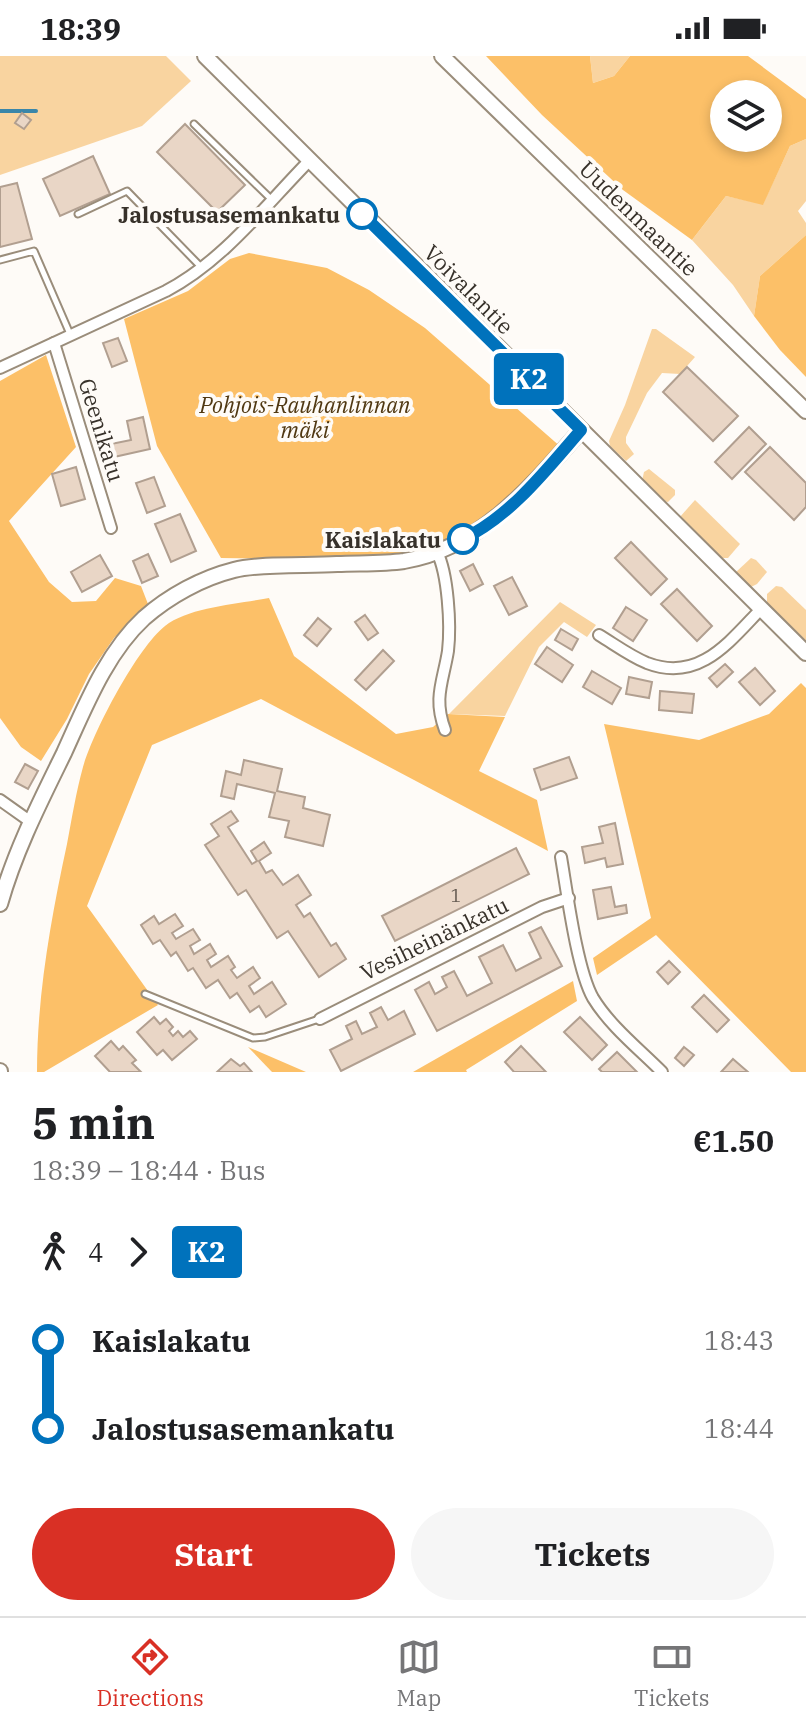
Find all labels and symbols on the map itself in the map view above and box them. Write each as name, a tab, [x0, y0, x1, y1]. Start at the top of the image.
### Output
street label: Uudenmaantie	[573, 154, 705, 282]
marker: Jalostusasemankatu	[347, 199, 377, 229]
place label: Jalostusasemankatu	[118, 200, 340, 229]
street label: Voivalantie	[418, 238, 520, 340]
line badge: K2	[493, 353, 565, 405]
street label: Geenikatu	[73, 375, 131, 485]
park label: Pohjois-Rauhanlinnan mäki	[198, 390, 411, 444]
marker: Kaislakatu	[448, 524, 478, 554]
place label: Kaislakatu	[325, 525, 441, 554]
house number: 1	[451, 884, 461, 907]
street label: Vesiheinänkatu	[355, 890, 513, 986]

